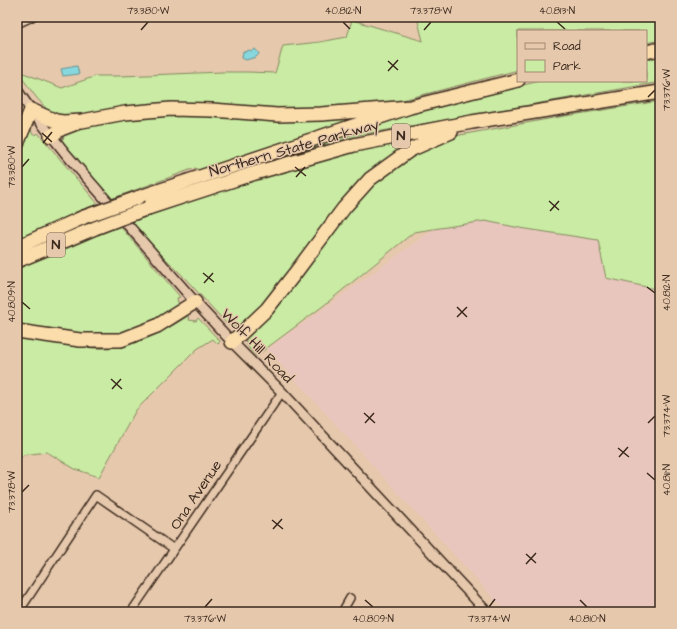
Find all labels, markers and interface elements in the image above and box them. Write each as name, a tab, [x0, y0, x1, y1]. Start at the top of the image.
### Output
text: 73.380°W	[127, 4, 170, 18]
text: 40.812°N	[325, 4, 361, 18]
text: 73.378°W	[410, 4, 453, 18]
text: 40.813°N	[539, 4, 575, 18]
legend	[517, 30, 647, 82]
text: Road	[553, 38, 581, 55]
text: Park	[553, 58, 581, 75]
text: 73.376°W	[660, 69, 674, 111]
street label: Northern State Parkway	[207, 114, 382, 183]
road number: N	[392, 124, 410, 148]
text: 73.380°W	[5, 145, 19, 188]
road number: N	[47, 233, 65, 257]
text: 40.812°N	[660, 275, 674, 311]
text: 40.809°N	[5, 281, 19, 323]
street label: Wolf Hill Road	[216, 304, 298, 388]
text: 73.374°W	[660, 394, 674, 437]
street label: Ona Avenue	[165, 456, 227, 534]
text: 40.811°N	[660, 464, 674, 496]
text: 73.378°W	[5, 470, 19, 513]
text: 73.376°W	[184, 612, 226, 626]
text: 40.809°N	[352, 612, 394, 626]
text: 73.374°W	[468, 612, 511, 626]
text: 40.810°N	[568, 612, 606, 626]

